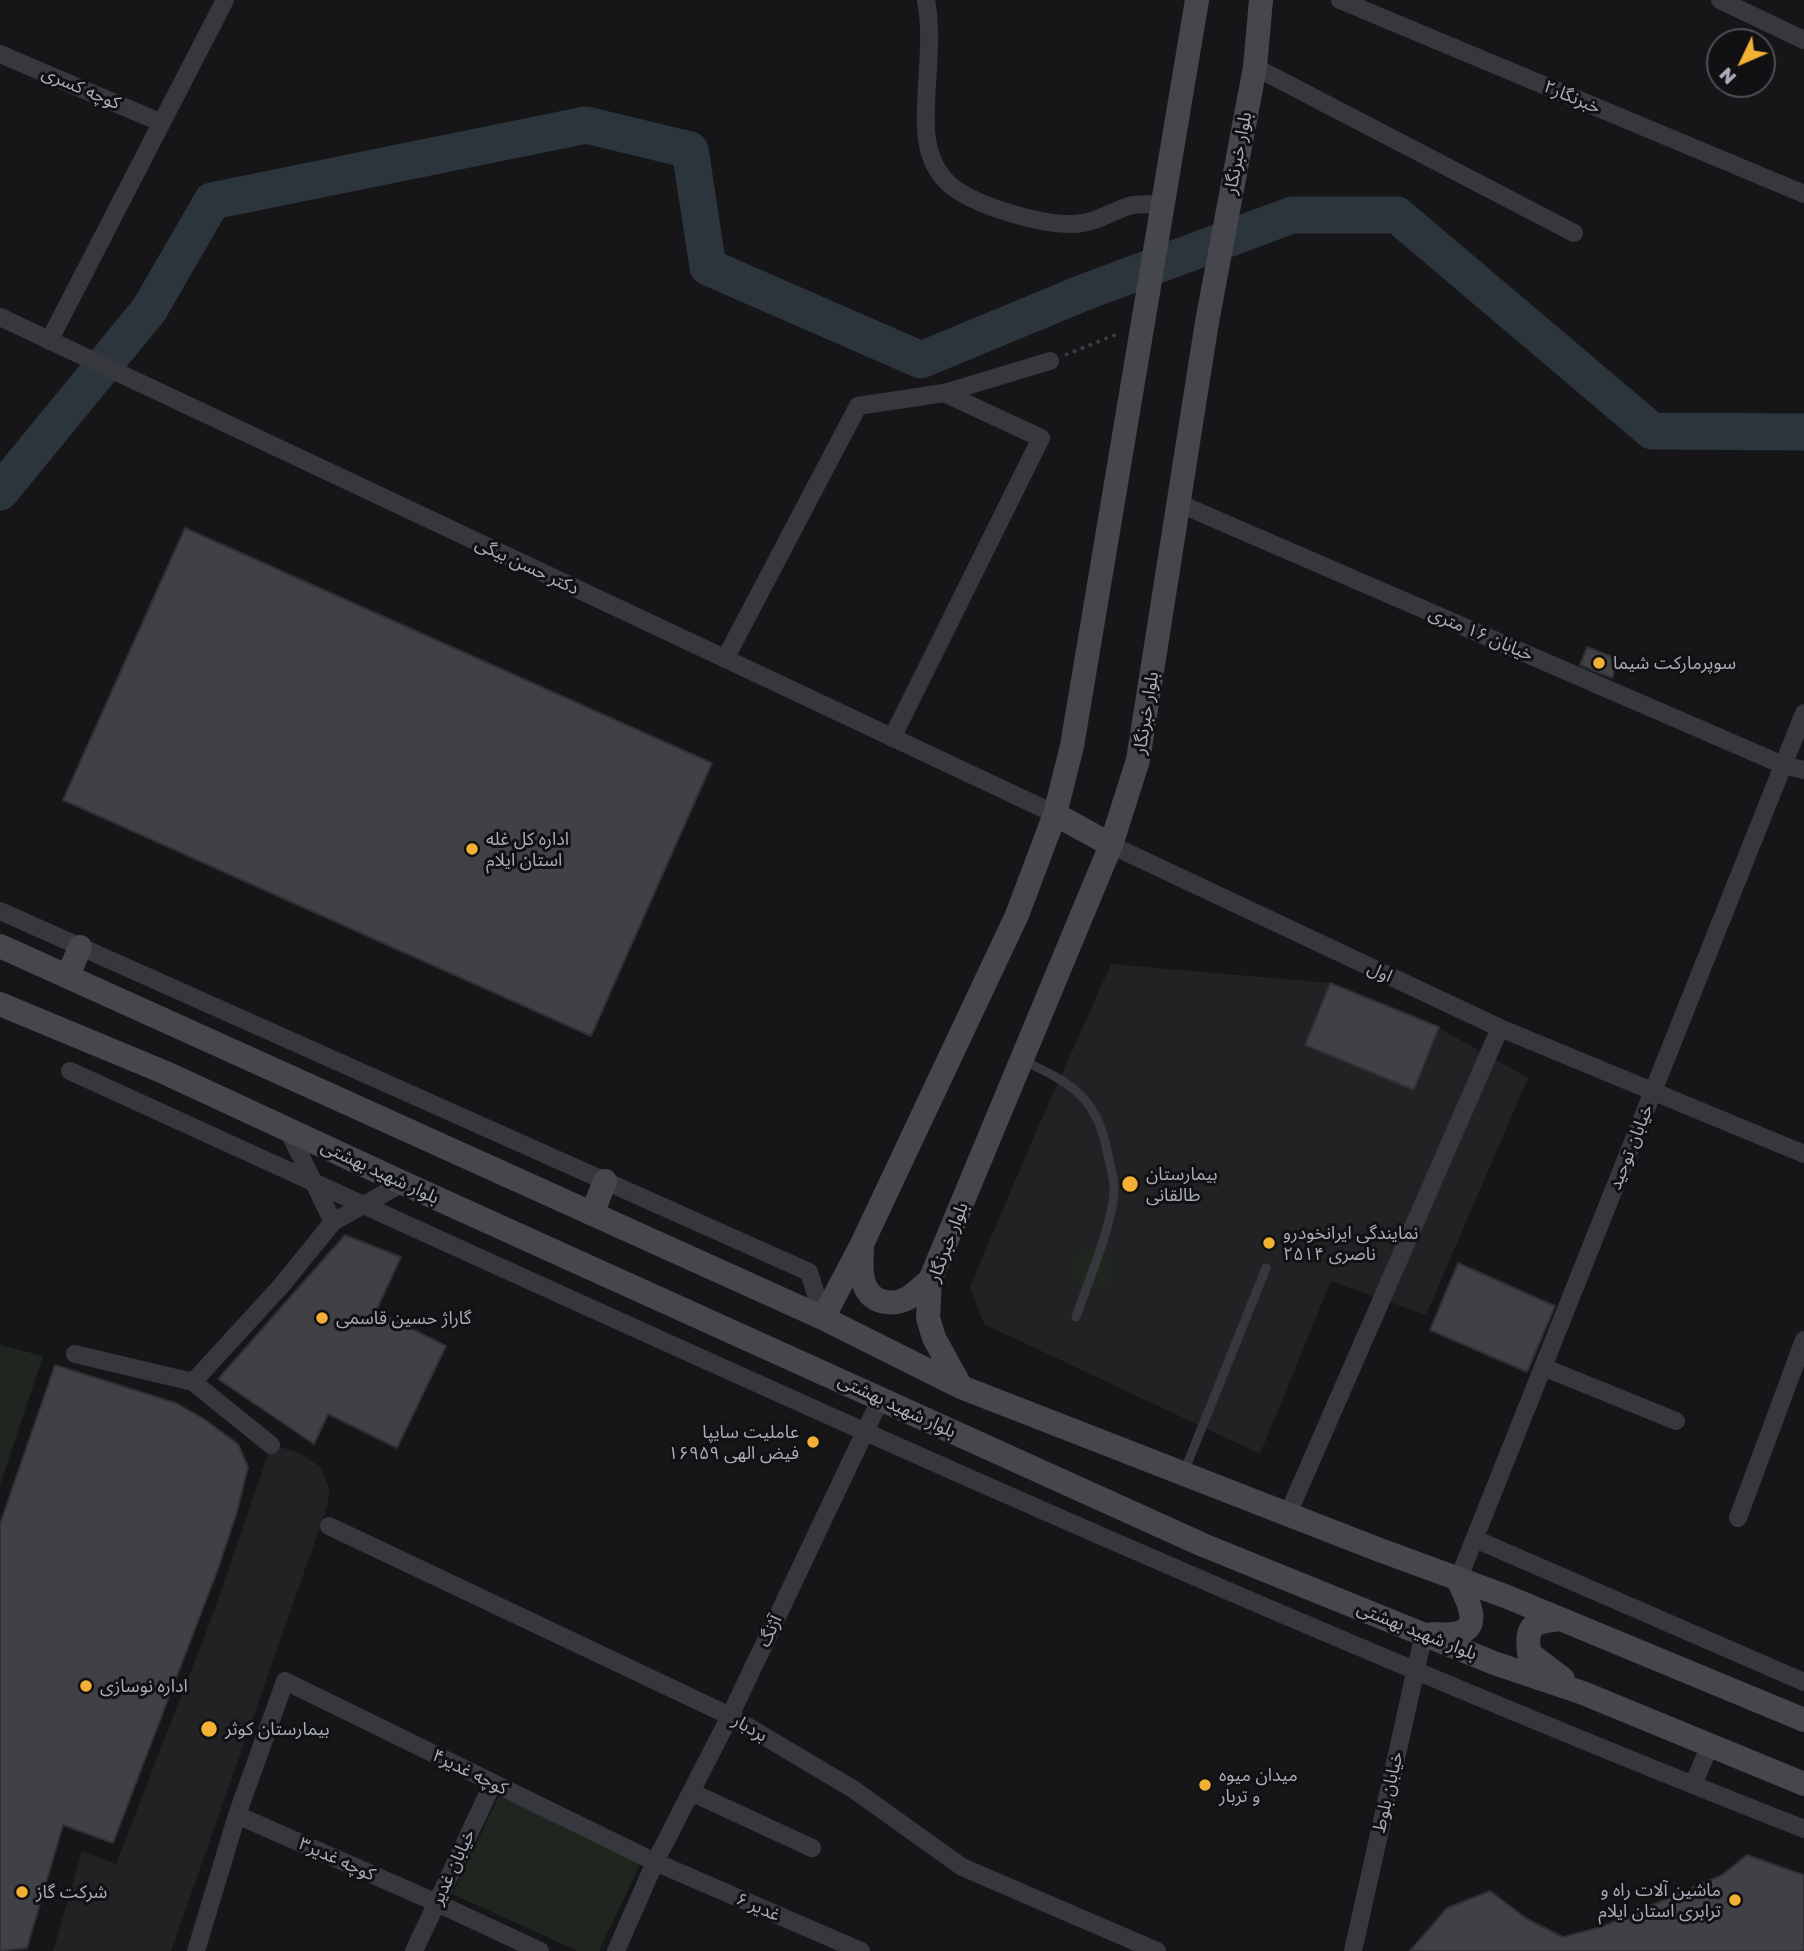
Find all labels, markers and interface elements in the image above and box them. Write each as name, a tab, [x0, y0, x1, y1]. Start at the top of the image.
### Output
north arrow	[1706, 28, 1776, 98]
street label: کوچه کسری	[38, 62, 124, 114]
text: N	[1714, 63, 1740, 90]
street label: خبرنگار۲	[1540, 75, 1604, 119]
street label: بلوار خبرنگار	[1219, 110, 1257, 196]
street label: دکتر حسن بیگی	[472, 533, 582, 599]
street label: خیابان ۱۶ متری	[1425, 602, 1537, 666]
place label: سوپرمارکت شیما	[1613, 652, 1736, 674]
marker: سوپرمارکت شیما	[1591, 655, 1607, 671]
street label: بلوار خبرنگار	[1129, 670, 1163, 756]
place label: اداره کل غله استان ایلام	[486, 828, 569, 870]
marker: اداره کل غله استان ایلام	[464, 841, 480, 857]
street label: اول	[1364, 957, 1396, 987]
street label: خیابان توحید	[1604, 1101, 1658, 1193]
street label: بلوار شهید بهشتی	[318, 1135, 442, 1209]
place label: بیمارستان طالقانی	[1146, 1163, 1218, 1206]
marker: بیمارستان طالقانی	[1120, 1174, 1140, 1194]
street label: بلوار خبرنگار	[923, 1199, 973, 1285]
place label: نمایندگی ایرانخودرو ناصری ۲۵۱۴	[1283, 1222, 1418, 1264]
marker: نمایندگی ایرانخودرو ناصری ۲۵۱۴	[1261, 1235, 1277, 1251]
place label: گاراژ حسین قاسمی	[336, 1307, 472, 1329]
marker: گاراژ حسین قاسمی	[314, 1310, 330, 1326]
street label: بلوار شهید بهشتی	[835, 1369, 959, 1443]
place label: عاملیت سایپا ۱۶۹۵۹ فیض الهی	[668, 1421, 799, 1464]
marker: عاملیت سایپا ۱۶۹۵۹ فیض الهی	[805, 1434, 821, 1450]
street label: بلوار شهید بهشتی	[1354, 1597, 1480, 1665]
street label: آژنگ	[753, 1612, 787, 1650]
place label: اداره نوسازی	[100, 1675, 188, 1697]
marker: اداره نوسازی	[78, 1678, 94, 1694]
street label: بردبار	[729, 1709, 771, 1747]
place label: بیمارستان کوثر	[225, 1718, 330, 1740]
marker: بیمارستان کوثر	[199, 1719, 219, 1739]
street label: کوچه غدیر۴	[429, 1744, 511, 1800]
street label: خیابان بلوط	[1368, 1749, 1408, 1835]
place label: میدان میوه و تربار	[1219, 1764, 1298, 1806]
marker: میدان میوه و تربار	[1197, 1777, 1213, 1793]
street label: خیابان غدیر	[426, 1826, 480, 1908]
street label: کوچه غدیر۳	[296, 1833, 378, 1885]
place label: ماشین آلات راه و ترابری استان ایلام	[1598, 1879, 1721, 1922]
place label: شرکت گاز	[36, 1881, 107, 1903]
marker: شرکت گاز	[14, 1884, 30, 1900]
street label: غدیر ۶	[733, 1888, 783, 1926]
marker: ماشین آلات راه و ترابری استان ایلام	[1727, 1892, 1743, 1908]

